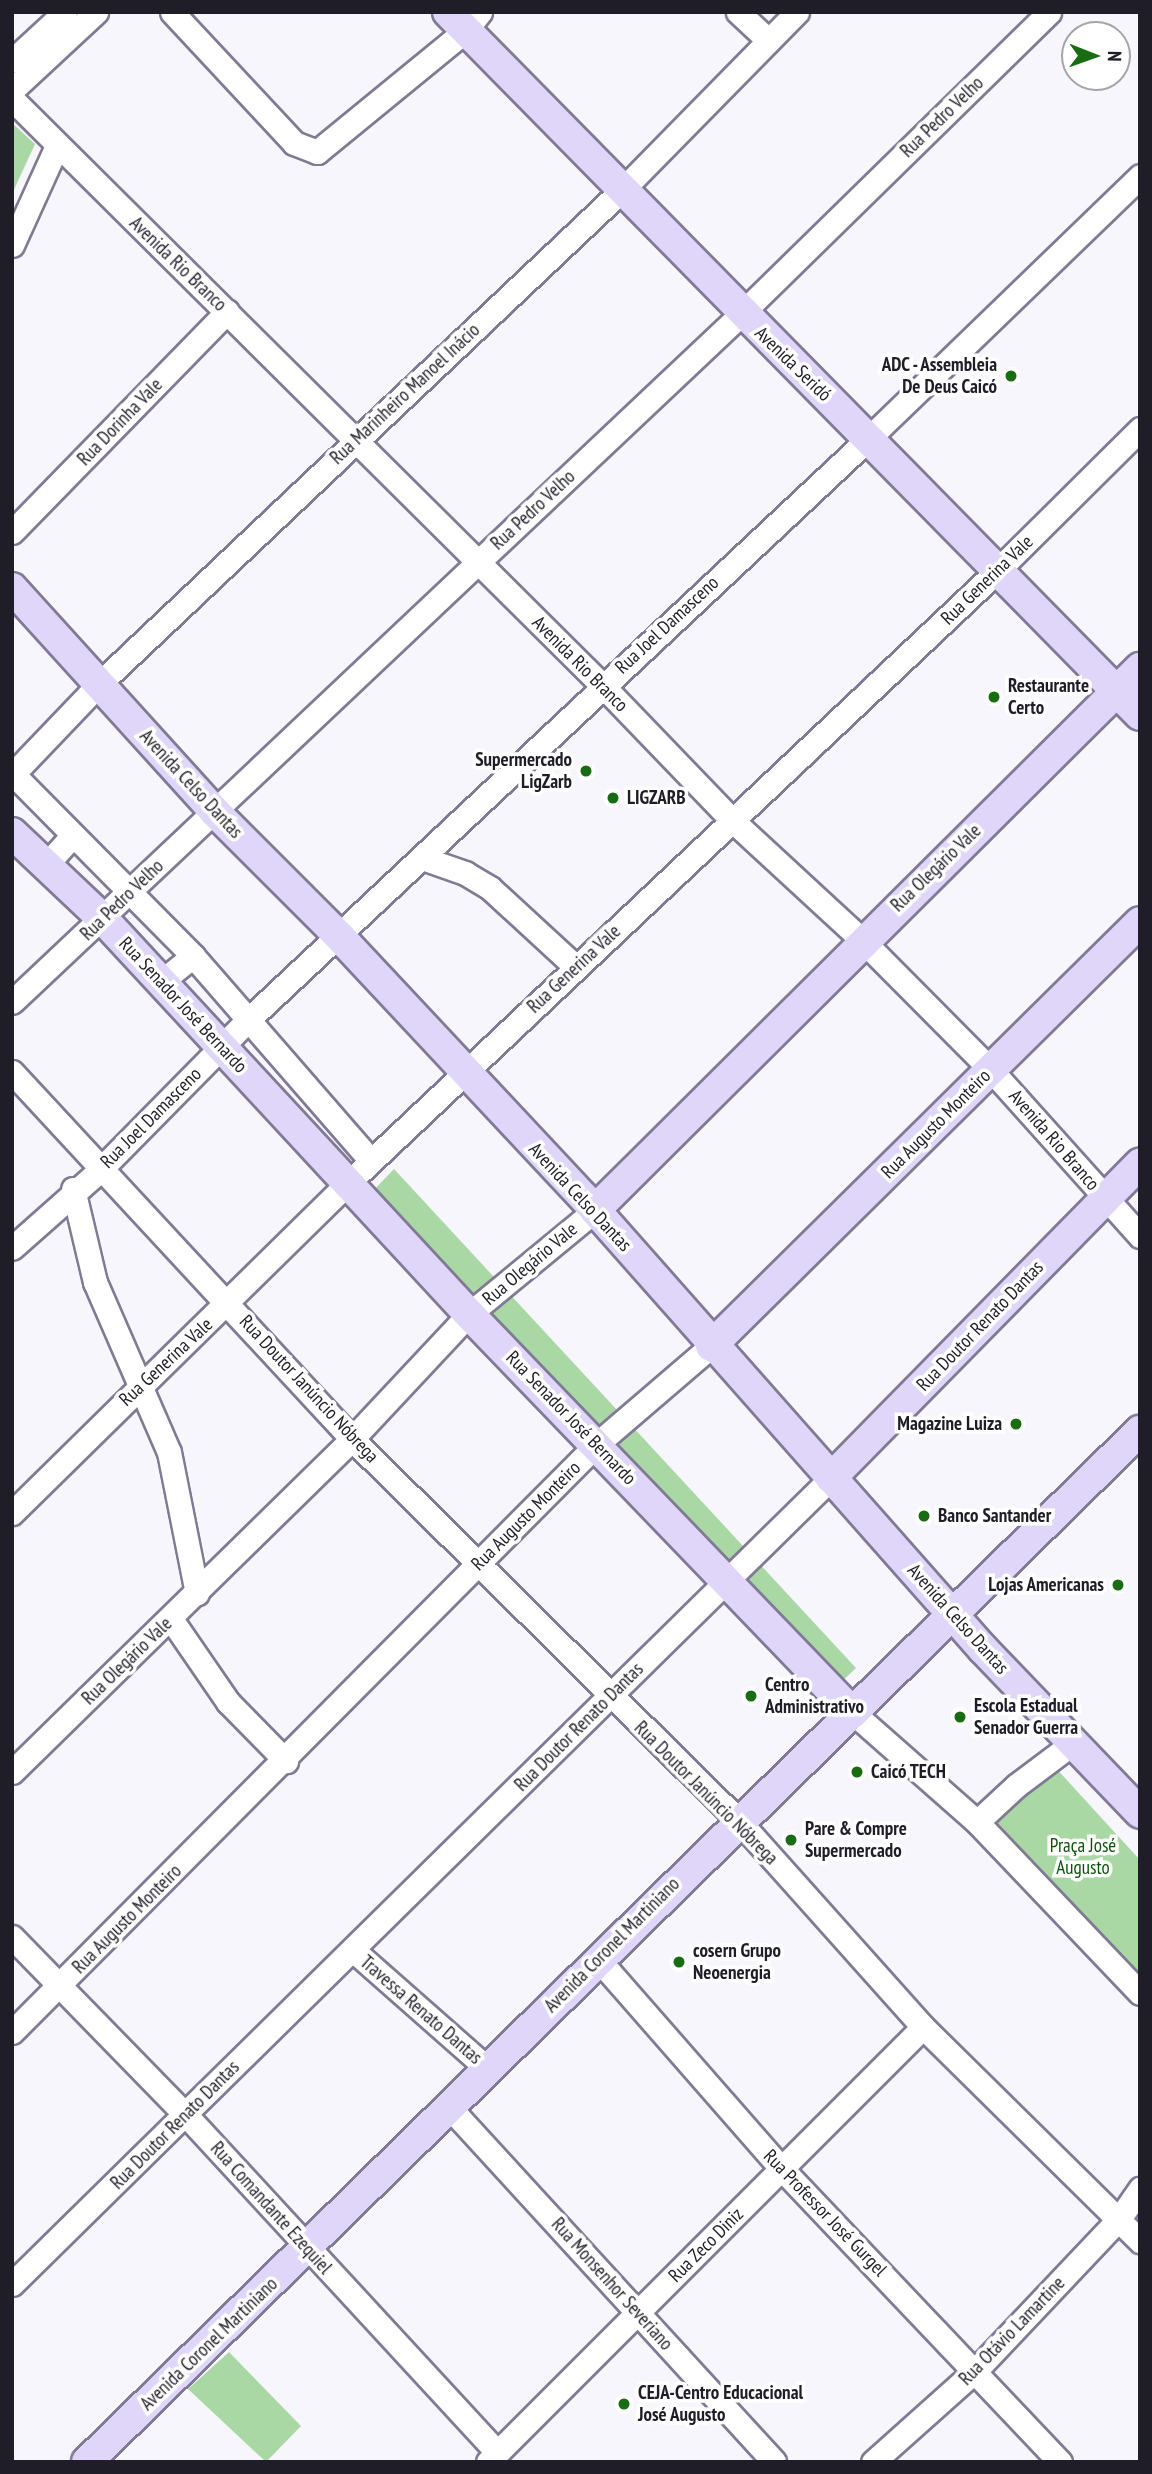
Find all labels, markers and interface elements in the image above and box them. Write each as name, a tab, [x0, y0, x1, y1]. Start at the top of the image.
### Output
north arrow	[1061, 21, 1131, 91]
text: N	[1103, 51, 1127, 62]
street label: Rua Pedro Velho	[896, 72, 988, 162]
street label: Avenida Rio Branco	[125, 212, 231, 316]
street label: Rua Marinheiro Manoel Inácio	[325, 319, 485, 469]
street label: Avenida Seridó	[750, 322, 836, 406]
place label: ADC - Assembleia De Deus Caicó	[878, 354, 997, 398]
marker: ADC - Assembleia De Deus Caicó	[1003, 368, 1019, 384]
street label: Rua Dorinha Vale	[73, 374, 167, 470]
street label: Rua Pedro Velho	[486, 465, 580, 555]
street label: Rua Generina Vale	[936, 530, 1038, 630]
street label: Rua Joel Damasceno	[611, 571, 723, 679]
street label: Avenida Rio Branco	[527, 611, 633, 717]
place label: Restaurante Certo	[1008, 675, 1089, 719]
marker: Restaurante Certo	[986, 689, 1002, 705]
street label: Avenida Celso Dantas	[135, 725, 247, 843]
place label: Supermercado LigZarb	[475, 749, 572, 793]
marker: Supermercado LigZarb	[578, 763, 594, 779]
place label: LIGZARB	[627, 787, 686, 809]
marker: LIGZARB	[605, 790, 621, 806]
street label: Rua Olegário Vale	[886, 819, 986, 917]
street label: Rua Pedro Velho	[76, 855, 168, 945]
street label: Rua Generina Vale	[523, 920, 625, 1018]
street label: Rua Senador José Bernardo	[114, 932, 252, 1078]
street label: Rua Joel Damasceno	[96, 1063, 206, 1173]
street label: Rua Augusto Monteiro	[876, 1064, 996, 1184]
street label: Avenida Rio Branco	[1004, 1085, 1104, 1195]
street label: Avenida Celso Dantas	[524, 1138, 636, 1256]
street label: Rua Olegário Vale	[478, 1218, 582, 1310]
street label: Rua Doutor Renato Dantas	[912, 1256, 1048, 1396]
street label: Rua Doutor Janúncio Nóbrega	[235, 1310, 383, 1468]
street label: Rua Generina Vale	[115, 1313, 217, 1411]
street label: Rua Senador José Bernardo	[501, 1346, 641, 1490]
place label: Magazine Luiza	[897, 1413, 1002, 1435]
marker: Magazine Luiza	[1008, 1416, 1024, 1432]
street label: Rua Augusto Monteiro	[466, 1456, 586, 1576]
place label: Banco Santander	[938, 1505, 1051, 1527]
marker: Banco Santander	[916, 1508, 932, 1524]
street label: Avenida Celso Dantas	[903, 1559, 1013, 1679]
place label: Lojas Americanas	[988, 1574, 1104, 1596]
marker: Lojas Americanas	[1110, 1577, 1126, 1593]
street label: Rua Olegário Vale	[77, 1612, 177, 1710]
street label: Rua Doutor Renato Dantas	[510, 1658, 648, 1796]
place label: Centro Administrativo	[765, 1674, 864, 1718]
marker: Centro Administrativo	[743, 1688, 759, 1704]
place label: Escola Estadual Senador Guerra	[974, 1695, 1078, 1739]
marker: Escola Estadual Senador Guerra	[952, 1709, 968, 1725]
street label: Rua Doutor Janúncio Nóbrega	[630, 1717, 782, 1869]
place label: Caicó TECH	[871, 1761, 946, 1783]
marker: Caicó TECH	[849, 1764, 865, 1780]
place label: Pare & Compre Supermercado	[805, 1818, 907, 1862]
marker: Pare & Compre Supermercado	[783, 1832, 799, 1848]
park label: Praça José Augusto	[1050, 1835, 1116, 1879]
street label: Rua Augusto Monteiro	[67, 1859, 187, 1979]
street label: Avenida Coronel Martiniano	[540, 1873, 684, 2017]
place label: cosern Grupo Neoenergia	[693, 1940, 781, 1984]
street label: Travessa Renato Dantas	[355, 1951, 487, 2069]
marker: cosern Grupo Neoenergia	[671, 1954, 687, 1970]
street label: Rua Doutor Renato Dantas	[106, 2056, 244, 2194]
street label: Rua Comandante Ezequiel	[206, 2137, 336, 2279]
street label: Rua Professor José Gurgel	[759, 2145, 891, 2281]
street label: Rua Zeco Diniz	[664, 2203, 748, 2287]
street label: Rua Monsenhor Severiano	[547, 2213, 677, 2355]
street label: Rua Otávio Lamartine	[954, 2272, 1070, 2390]
street label: Avenida Coronel Martiniano	[136, 2273, 282, 2415]
place label: CEJA-Centro Educacional José Augusto	[638, 2382, 803, 2426]
marker: CEJA-Centro Educacional José Augusto	[616, 2396, 632, 2412]

